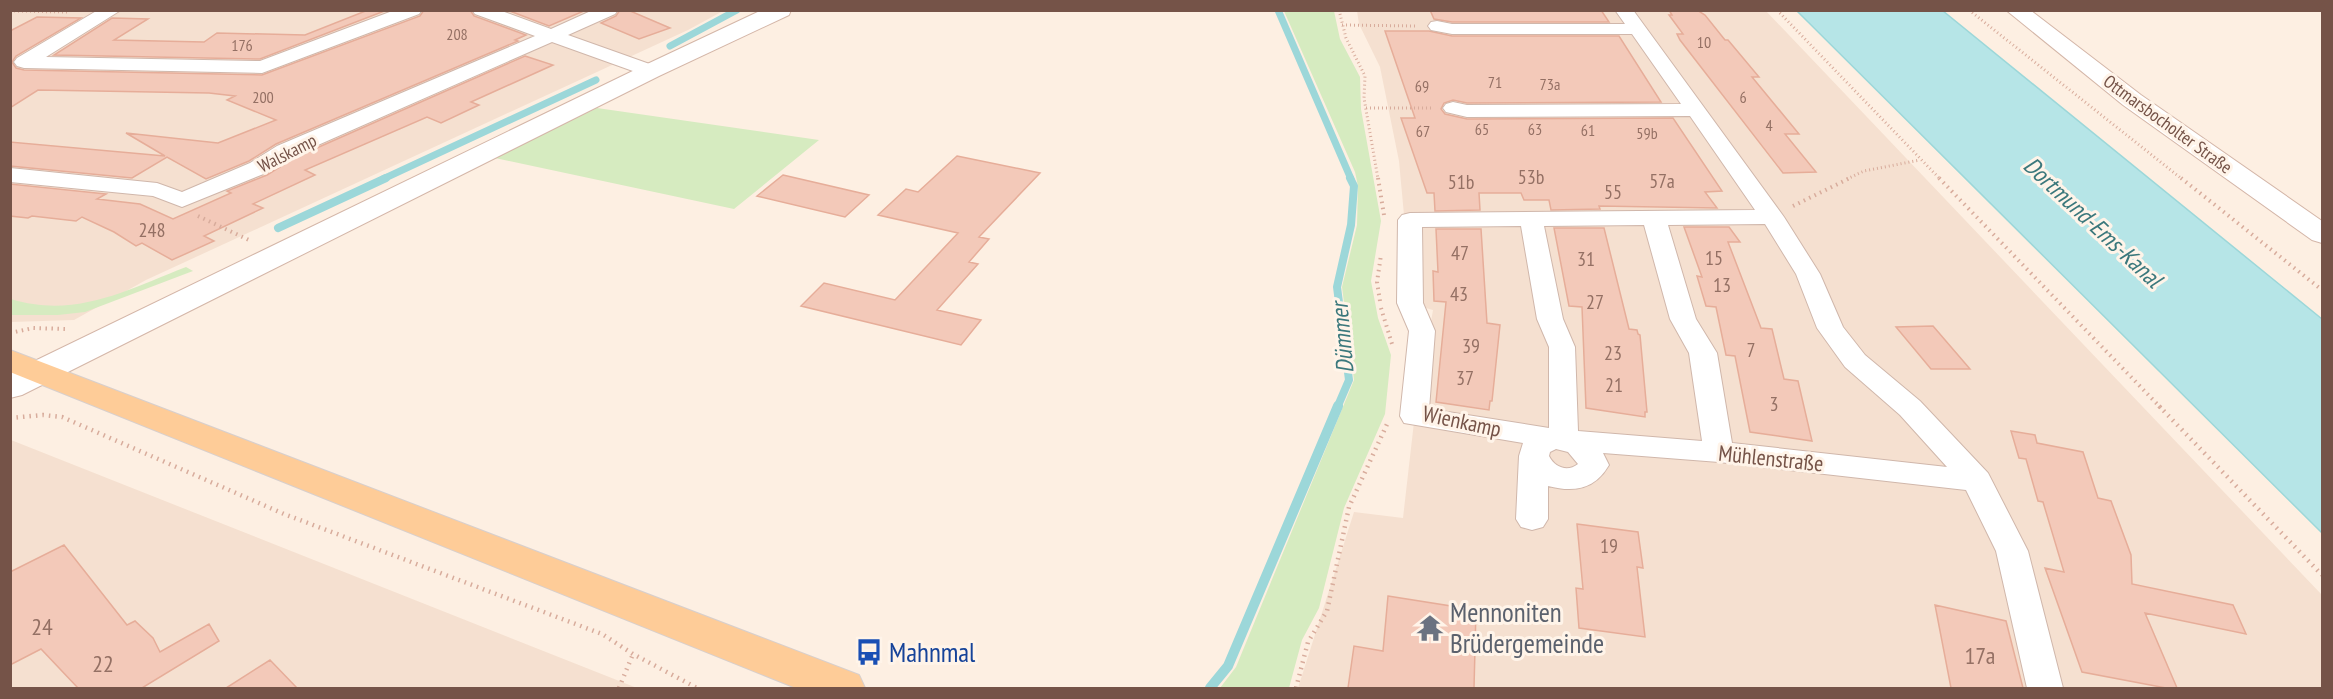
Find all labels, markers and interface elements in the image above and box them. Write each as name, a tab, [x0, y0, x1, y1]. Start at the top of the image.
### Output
house number: 208	[446, 24, 468, 44]
house number: 10	[1697, 32, 1711, 52]
house number: 176	[231, 35, 253, 55]
street label: Ottmarsbocholter Straße	[2099, 70, 2237, 178]
house number: 71	[1488, 72, 1502, 92]
house number: 73a	[1540, 74, 1560, 94]
house number: 69	[1415, 76, 1429, 96]
house number: 200	[252, 87, 274, 107]
house number: 6	[1739, 87, 1747, 107]
house number: 4	[1765, 115, 1773, 135]
house number: 65	[1475, 119, 1489, 139]
house number: 63	[1528, 119, 1542, 139]
house number: 61	[1581, 120, 1595, 140]
house number: 67	[1416, 121, 1430, 141]
house number: 59b	[1636, 123, 1658, 143]
street label: Walskamp	[254, 128, 320, 177]
water label: Dortmund-Ems-Kanal	[2017, 150, 2171, 296]
house number: 53b	[1518, 164, 1544, 190]
house number: 57a	[1649, 168, 1675, 194]
house number: 51b	[1448, 169, 1474, 195]
house number: 55	[1604, 179, 1622, 205]
house number: 248	[139, 217, 166, 243]
house number: 47	[1451, 240, 1469, 266]
house number: 15	[1705, 245, 1723, 271]
house number: 31	[1577, 246, 1595, 272]
house number: 13	[1713, 272, 1731, 298]
house number: 43	[1450, 281, 1468, 307]
house number: 27	[1586, 289, 1604, 315]
water label: Dümmer	[1323, 298, 1361, 375]
house number: 39	[1462, 333, 1480, 359]
house number: 7	[1747, 337, 1756, 363]
house number: 23	[1604, 340, 1622, 366]
house number: 37	[1456, 365, 1474, 391]
house number: 21	[1605, 372, 1623, 398]
house number: 3	[1770, 391, 1779, 417]
street label: Wienkamp	[1420, 399, 1504, 443]
street label: Mühlenstraße	[1717, 439, 1825, 477]
house number: 19	[1600, 533, 1618, 559]
place label: Mennoniten Brüdergemeinde	[1450, 595, 1604, 660]
house number: 24	[31, 611, 53, 642]
temple icon: Mennoniten Brüdergemeinde	[1415, 613, 1445, 643]
place label: Mahnmal	[889, 635, 976, 669]
bus stop icon: Mahnmal	[854, 637, 884, 667]
house number: 17a	[1965, 640, 1995, 671]
house number: 22	[92, 648, 114, 679]

